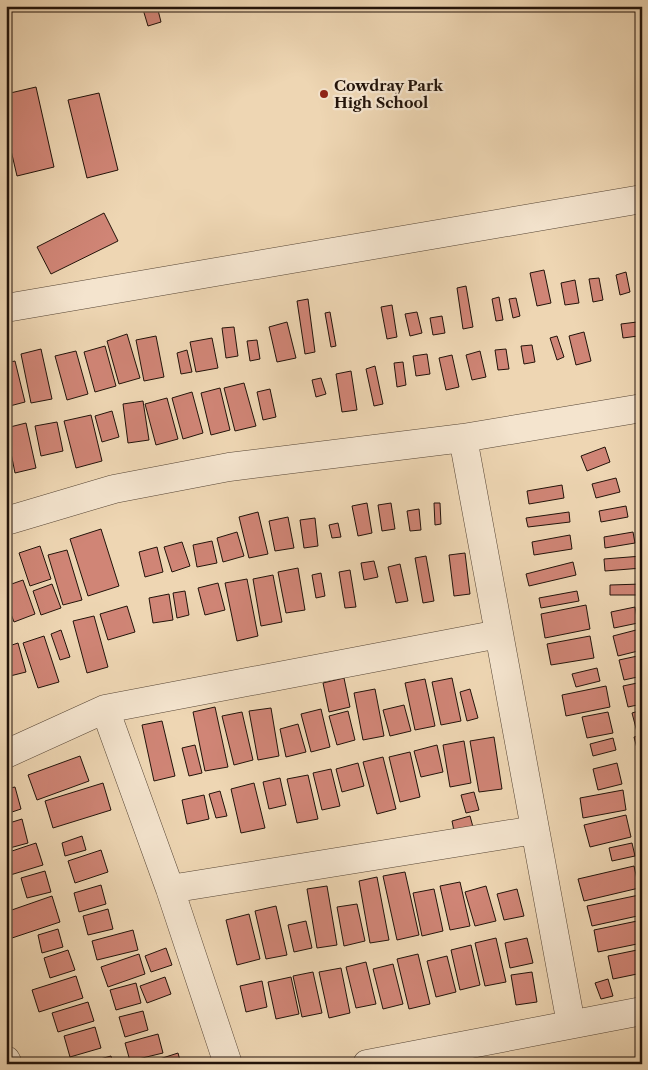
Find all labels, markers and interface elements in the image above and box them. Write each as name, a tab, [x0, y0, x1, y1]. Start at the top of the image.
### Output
place label: Cowdray Park High School	[334, 76, 444, 112]
marker: Cowdray Park High School	[318, 88, 330, 100]

